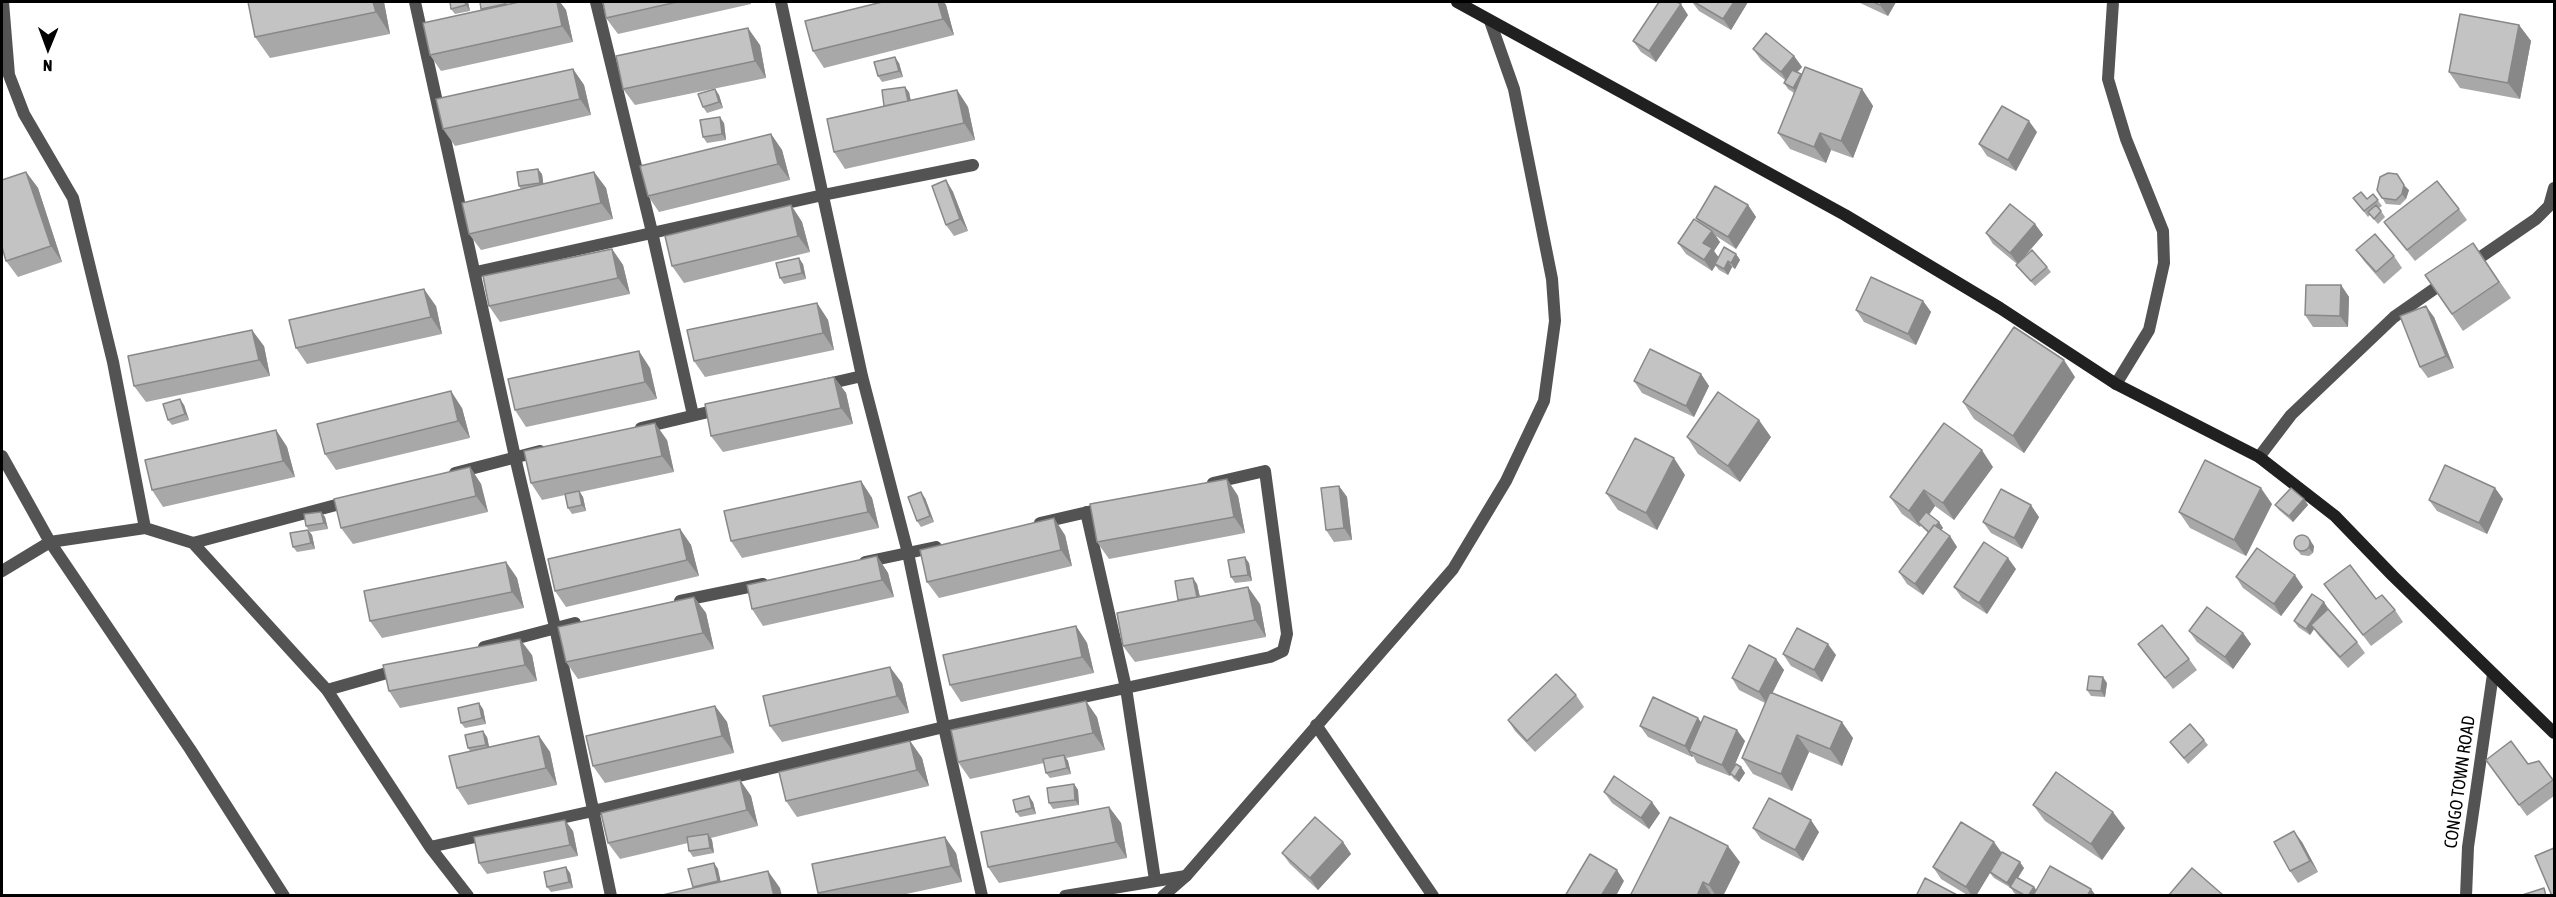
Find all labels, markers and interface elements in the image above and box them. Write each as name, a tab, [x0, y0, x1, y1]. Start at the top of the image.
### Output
north arrow	[18, 18, 78, 78]
text: N	[43, 57, 53, 75]
street label: CONGO TOWN ROAD	[2440, 714, 2480, 850]

